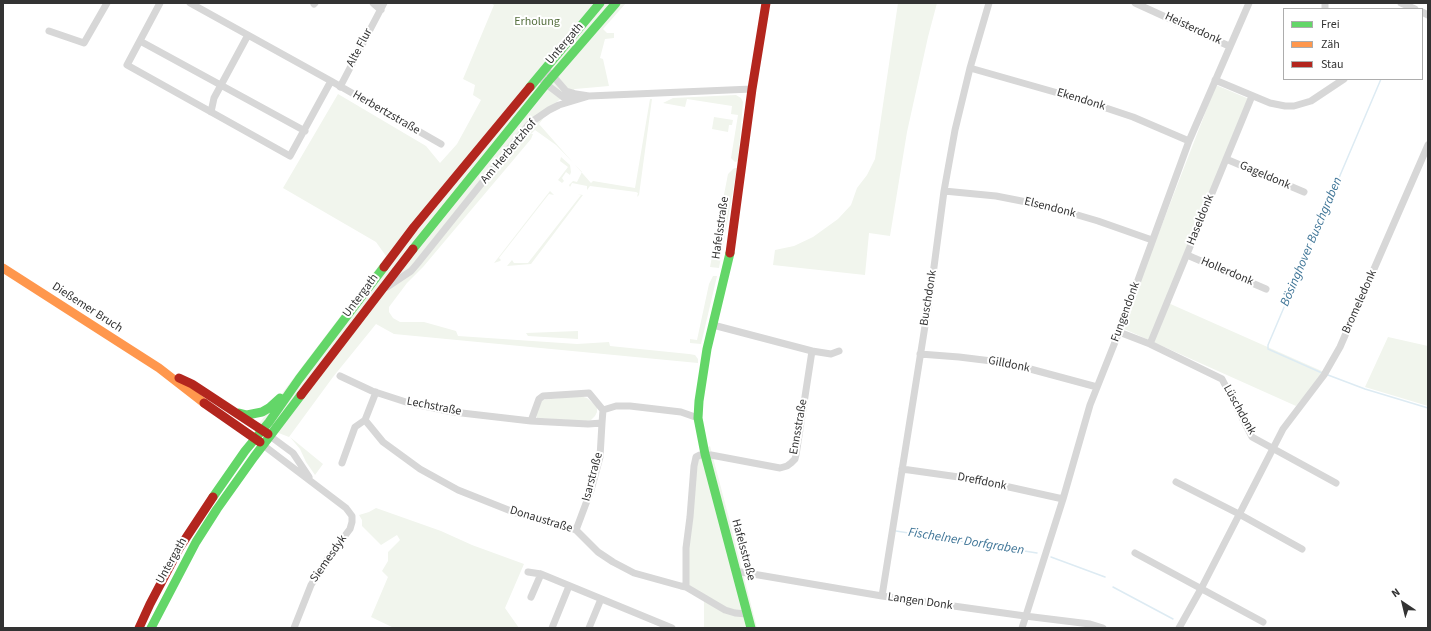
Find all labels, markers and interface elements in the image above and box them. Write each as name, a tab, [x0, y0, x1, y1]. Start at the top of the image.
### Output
legend	[1283, 8, 1423, 80]
street label: Heisterdonk	[1162, 10, 1224, 48]
park label: Erholung	[514, 15, 560, 29]
text: Frei	[1321, 16, 1340, 33]
street label: Untergath	[543, 20, 587, 68]
street label: Alte Flur	[344, 26, 376, 70]
text: Zäh	[1321, 36, 1340, 53]
text: Stau	[1321, 56, 1344, 73]
street label: Ekendonk	[1055, 86, 1107, 114]
street label: Herbertzstraße	[350, 88, 422, 138]
street label: Am Herbertzhof	[478, 117, 540, 187]
street label: Gageldonk	[1237, 159, 1293, 193]
water label: Bösinghover Buschgraben	[1278, 175, 1346, 309]
street label: Haseldonk	[1184, 192, 1218, 248]
street label: Elsendonk	[1023, 195, 1077, 221]
street label: Hafelsstraße	[709, 196, 733, 260]
street label: Hollerdonk	[1198, 254, 1256, 290]
street label: Bromeledonk	[1340, 268, 1380, 336]
street label: Buschdonk	[917, 269, 941, 327]
street label: Untergath	[340, 271, 382, 321]
street label: Dießemer Bruch	[49, 280, 125, 336]
street label: Fungendonk	[1108, 280, 1144, 344]
street label: Gilldonk	[987, 354, 1031, 376]
street label: Lüschdonk	[1219, 382, 1259, 438]
street label: Lechstraße	[405, 395, 463, 419]
street label: Ennsstraße	[787, 398, 811, 456]
street label: Isarstraße	[580, 451, 606, 503]
street label: Dreffdonk	[956, 470, 1008, 494]
street label: Donaustraße	[508, 504, 574, 536]
street label: Hafelsstraße	[728, 518, 758, 582]
water label: Fischelner Dorfgraben	[907, 525, 1025, 559]
street label: Siemesdyk	[307, 533, 351, 585]
street label: Untergath	[153, 535, 191, 587]
north arrow	[1383, 583, 1423, 623]
text: N	[1389, 585, 1403, 601]
street label: Langen Donk	[887, 590, 953, 614]

